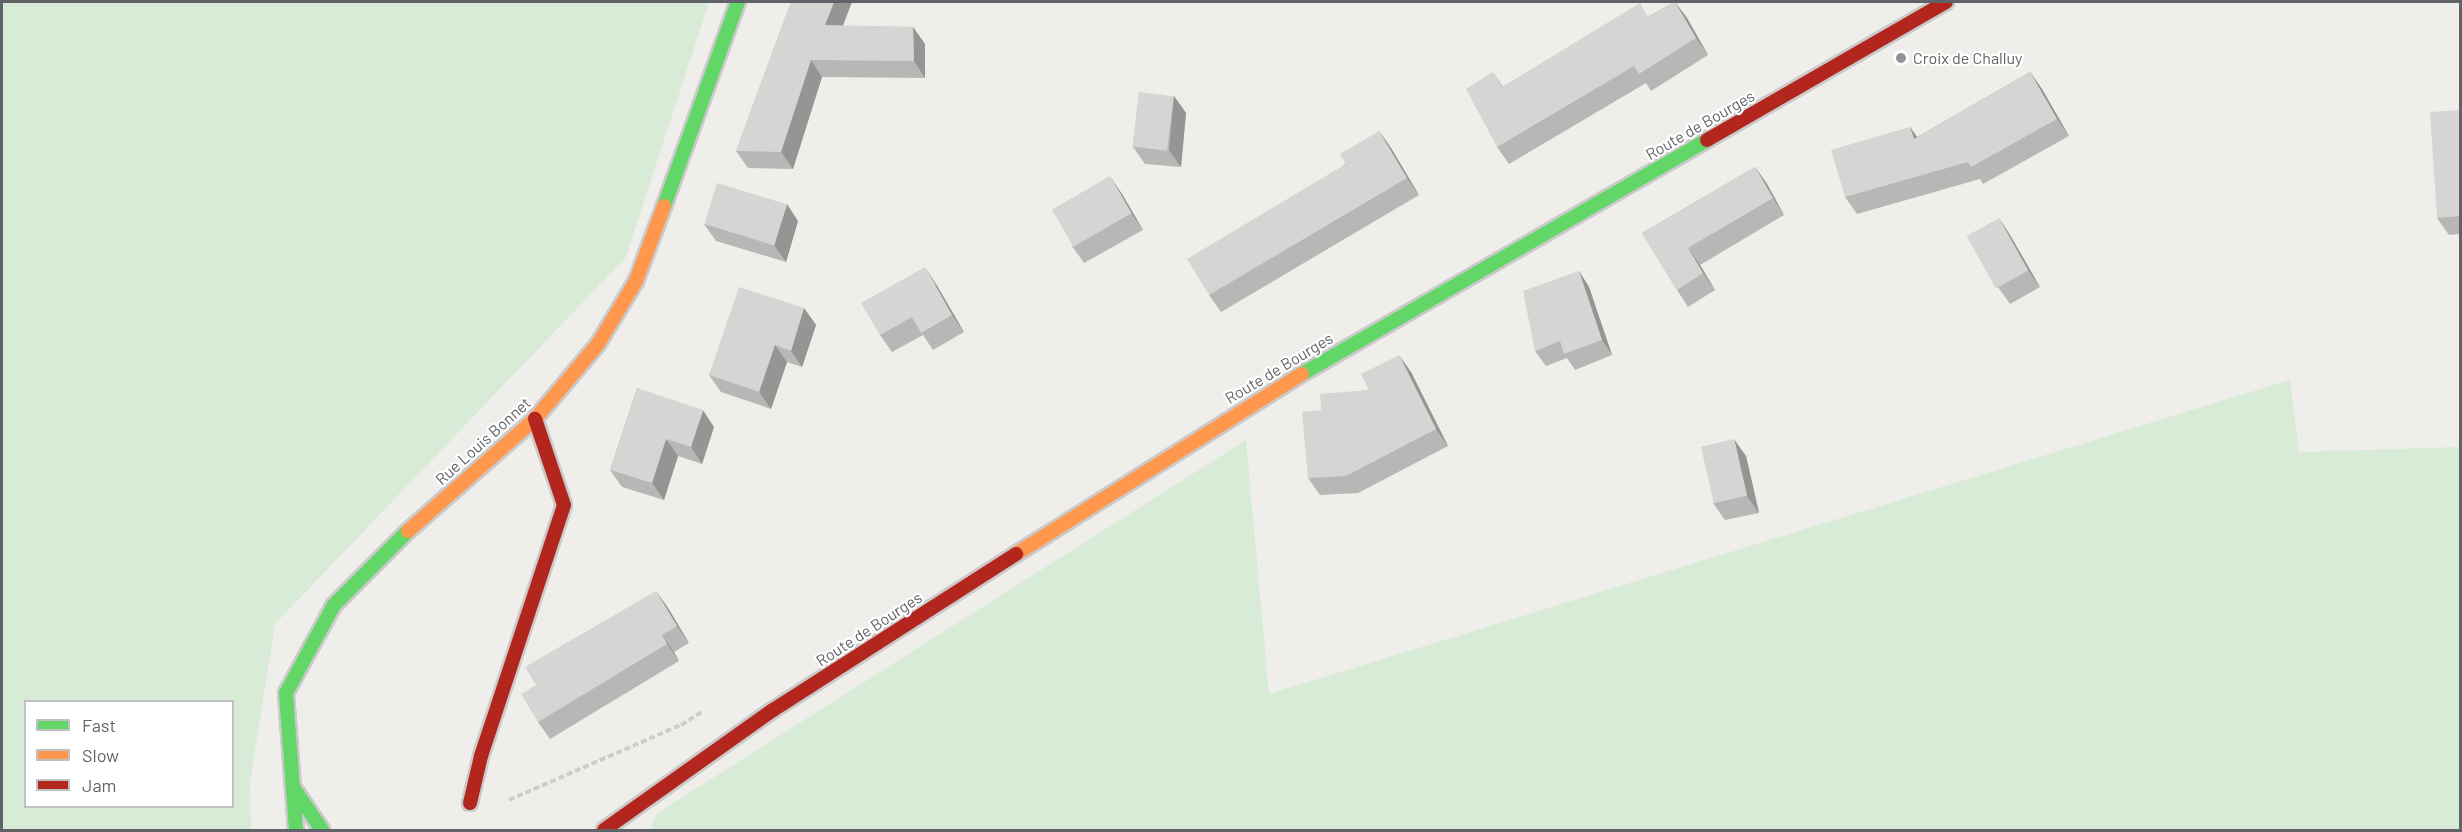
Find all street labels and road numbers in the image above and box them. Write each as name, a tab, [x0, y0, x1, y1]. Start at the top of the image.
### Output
street label: Route de Bourges	[1642, 86, 1758, 164]
street label: Route de Bourges	[1222, 328, 1336, 408]
street label: Rue Louis Bonnet	[431, 393, 535, 489]
street label: Route de Bourges	[812, 588, 926, 670]

